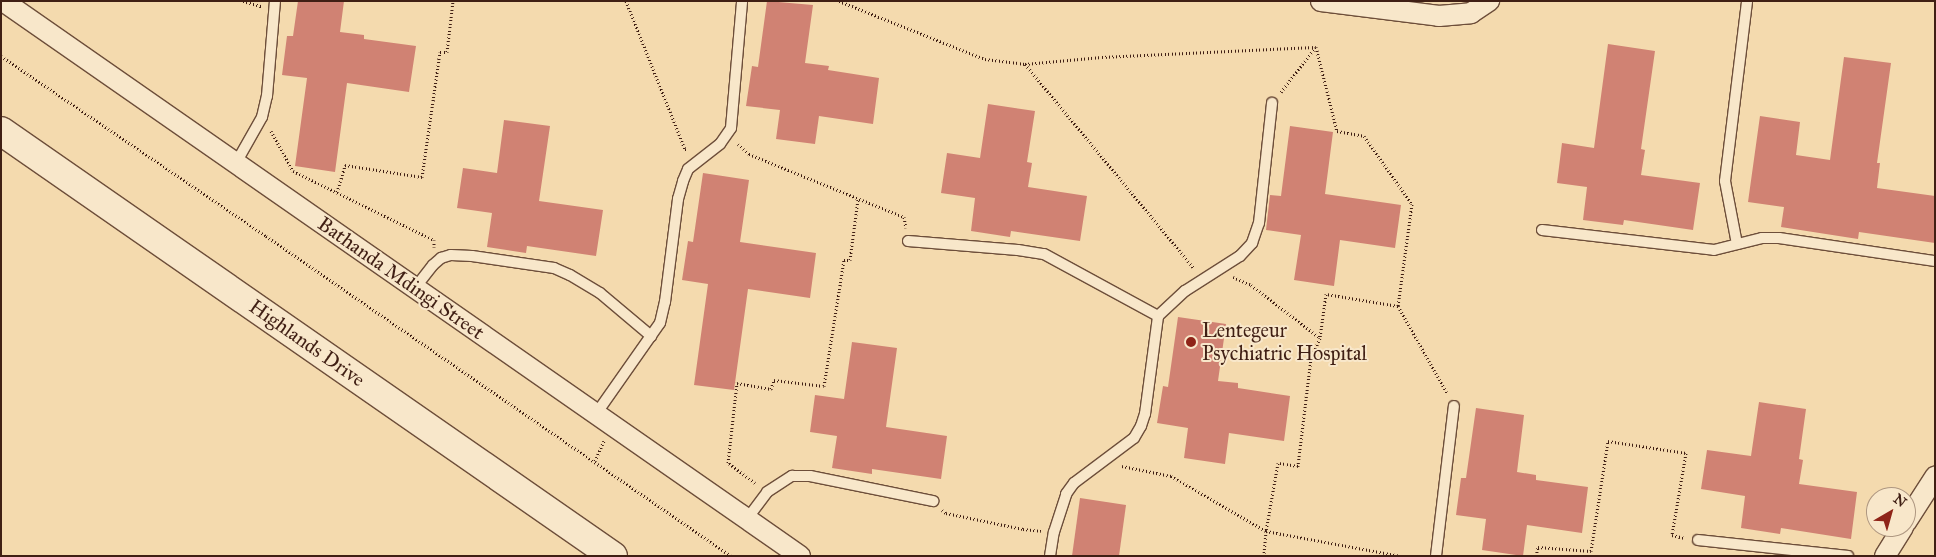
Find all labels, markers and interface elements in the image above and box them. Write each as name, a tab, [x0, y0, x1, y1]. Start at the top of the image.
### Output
street label: Bathanda Mdingi Street	[313, 212, 489, 344]
street label: Highlands Drive	[244, 294, 370, 392]
place label: Lentegeur Psychiatric Hospital	[1202, 319, 1367, 366]
marker: Lentegeur Psychiatric Hospital	[1184, 335, 1198, 349]
north arrow	[1866, 487, 1916, 537]
text: N	[1890, 490, 1910, 511]

